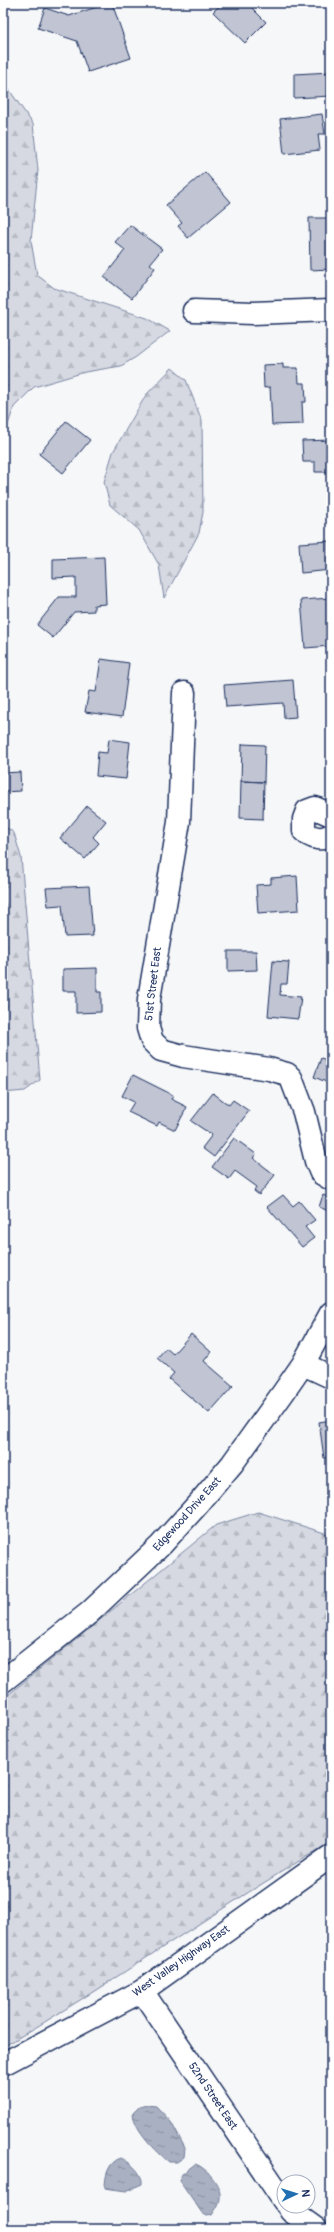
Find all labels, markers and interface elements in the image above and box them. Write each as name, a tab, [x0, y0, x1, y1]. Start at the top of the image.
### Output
street label: 51st Street East	[142, 946, 164, 1022]
street label: Edgewood Drive East	[150, 1474, 224, 1554]
street label: West Valley Highway East	[130, 1922, 233, 1999]
street label: 52nd Street East	[186, 2060, 241, 2133]
north arrow	[276, 2174, 316, 2214]
text: N	[299, 2189, 312, 2198]

